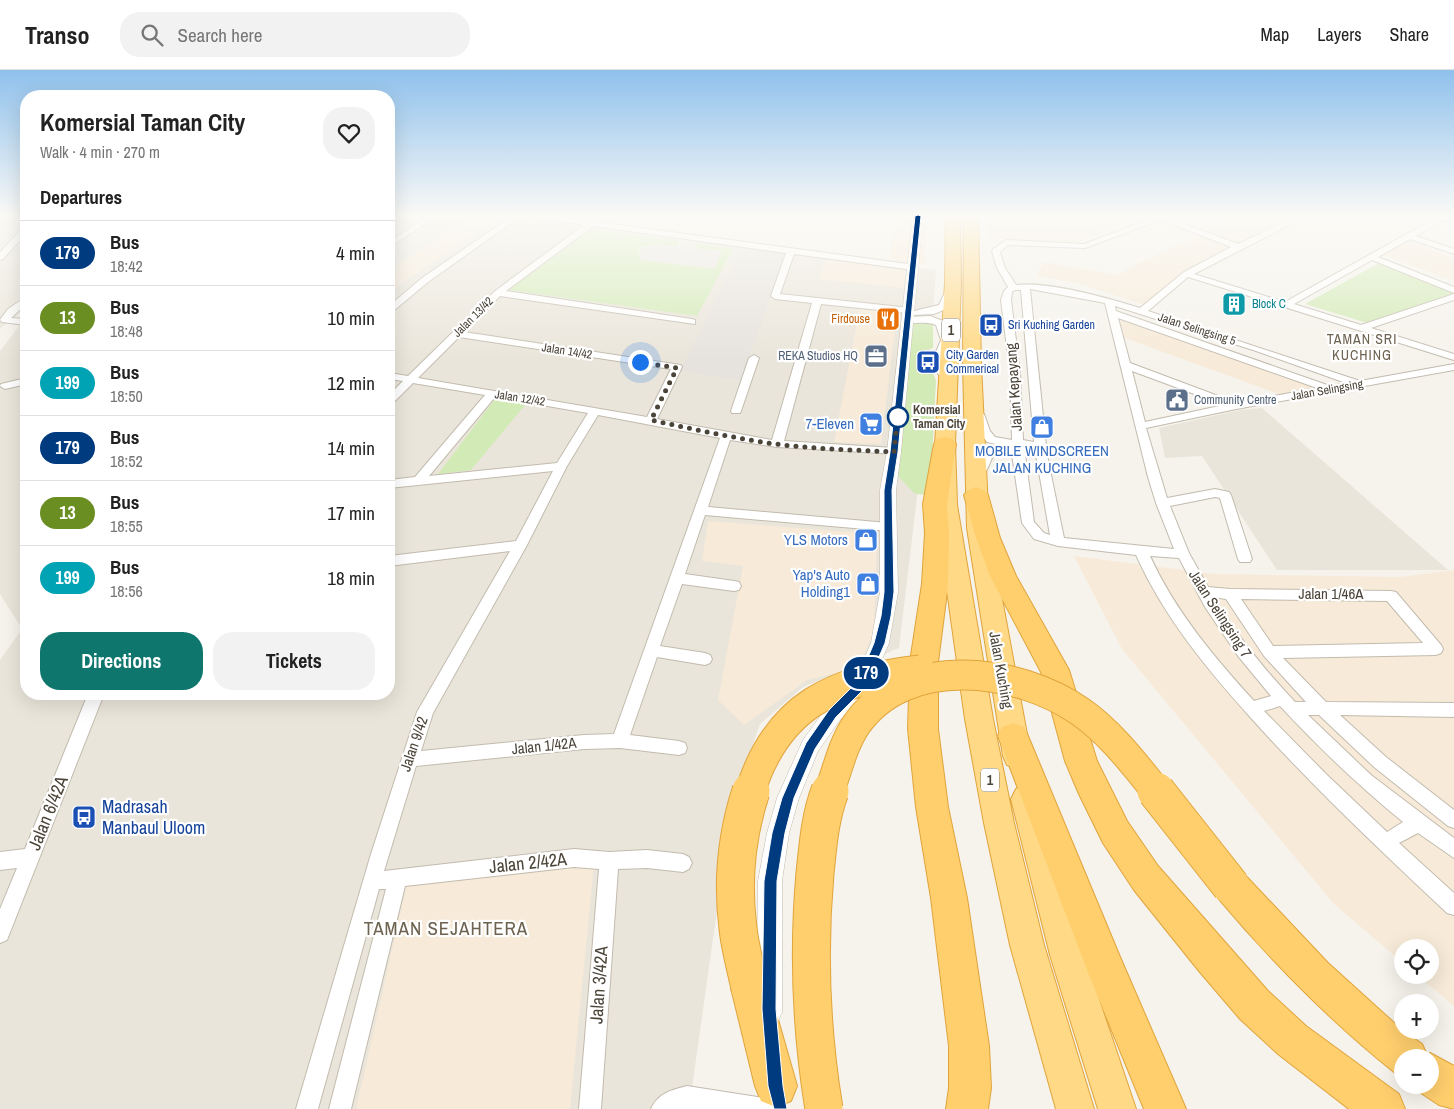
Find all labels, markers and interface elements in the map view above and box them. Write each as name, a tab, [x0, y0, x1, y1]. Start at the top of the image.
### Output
search box	[120, 12, 470, 57]
text: Transo	[25, 19, 90, 51]
icon: search	[138, 21, 166, 49]
text: Search here	[178, 22, 262, 48]
text: Map	[1261, 22, 1289, 47]
text: Layers	[1317, 22, 1362, 47]
text: Share	[1390, 22, 1429, 47]
text: Komersial Taman City	[40, 106, 245, 138]
button: heart	[323, 107, 375, 159]
text: Walk · 4 min · 270 m	[40, 141, 160, 163]
text: Departures	[40, 184, 122, 210]
text: Bus	[110, 229, 139, 255]
text: 179	[55, 240, 80, 265]
text: 4 min	[336, 240, 375, 266]
text: 18:42	[110, 255, 143, 277]
building icon: Block C	[1221, 291, 1247, 317]
street label: Jalan 13/42	[449, 293, 497, 341]
text: Bus	[110, 294, 139, 320]
place label: Block C	[1252, 296, 1286, 312]
text: 13	[59, 305, 76, 330]
text: 10 min	[327, 305, 375, 331]
restaurant icon: Firdouse	[875, 306, 901, 332]
street label: Jalan Selingsing 5	[1156, 309, 1238, 349]
place label: Firdouse	[831, 311, 870, 327]
bus stop icon: Sri Kuching Garden	[978, 312, 1004, 338]
place label: Sri Kuching Garden	[1008, 317, 1095, 333]
road number: 1	[942, 318, 960, 342]
text: 18:48	[110, 320, 143, 342]
district label: TAMAN SRI KUCHING	[1327, 330, 1397, 364]
street label: Jalan 14/42	[541, 339, 593, 363]
street label: Jalan Kepayang	[1000, 342, 1027, 432]
office icon: REKA Studios HQ	[863, 343, 889, 369]
place label: City Garden Commerical	[946, 347, 999, 377]
place label: REKA Studios HQ	[778, 348, 858, 364]
bus stop icon: City Garden Commerical	[915, 349, 941, 375]
your location	[628, 350, 653, 375]
text: Bus	[110, 359, 139, 385]
text: 199	[55, 370, 80, 395]
text: 12 min	[327, 370, 375, 396]
street label: Jalan Selingsing	[1290, 376, 1365, 404]
text: 18:50	[110, 385, 143, 407]
street label: Jalan 12/42	[494, 386, 546, 410]
public building icon: Community Centre	[1164, 387, 1190, 413]
place label: Community Centre	[1194, 392, 1277, 408]
place label: Komersial Taman City	[913, 402, 966, 432]
marker: Komersial Taman City	[887, 406, 909, 428]
supermarket icon: 7-Eleven	[858, 411, 884, 437]
place label: 7-Eleven	[805, 413, 854, 434]
shop icon: MOBILE WINDSCREEN JALAN KUCHING	[1029, 414, 1055, 440]
text: Bus	[110, 424, 139, 450]
text: 179	[55, 435, 80, 460]
text: 14 min	[327, 435, 375, 461]
place label: MOBILE WINDSCREEN JALAN KUCHING	[975, 440, 1109, 478]
text: 18:52	[110, 450, 143, 472]
text: Bus	[110, 489, 139, 515]
text: 13	[59, 500, 76, 525]
text: 17 min	[327, 500, 375, 526]
text: 18:55	[110, 515, 143, 537]
shop icon: YLS Motors	[853, 527, 879, 553]
place label: YLS Motors	[784, 529, 848, 550]
text: Bus	[110, 554, 139, 580]
place label: Yap's Auto Holding1	[792, 564, 850, 602]
text: 199	[55, 565, 80, 590]
text: 18 min	[327, 565, 375, 591]
street label: Jalan Selingsing 7	[1184, 566, 1257, 662]
shop icon: Yap's Auto Holding1	[855, 571, 881, 597]
text: 18:56	[110, 580, 143, 602]
street label: Jalan 1/46A	[1299, 583, 1364, 604]
street label: Jalan Kuching	[984, 630, 1019, 710]
button: Directions	[40, 632, 203, 690]
button: Tickets	[213, 632, 375, 690]
line badge: 179	[837, 657, 895, 689]
text: 179	[854, 660, 878, 685]
street label: Jalan 9/42	[394, 713, 433, 774]
street label: Jalan 1/42A	[511, 732, 578, 759]
road number: 1	[981, 768, 999, 792]
street label: Jalan 6/42A	[21, 772, 74, 854]
place label: Madrasah Manbaul Uloom	[102, 794, 205, 840]
bus stop icon: Madrasah Manbaul Uloom	[71, 804, 97, 830]
street label: Jalan 2/42A	[488, 846, 568, 879]
district label: TAMAN SEJAHTERA	[364, 915, 528, 941]
map controls	[1394, 939, 1439, 1094]
button: locate	[1394, 939, 1439, 984]
street label: Jalan 3/42A	[583, 945, 614, 1025]
button: +	[1394, 994, 1439, 1039]
button: −	[1394, 1049, 1439, 1094]

